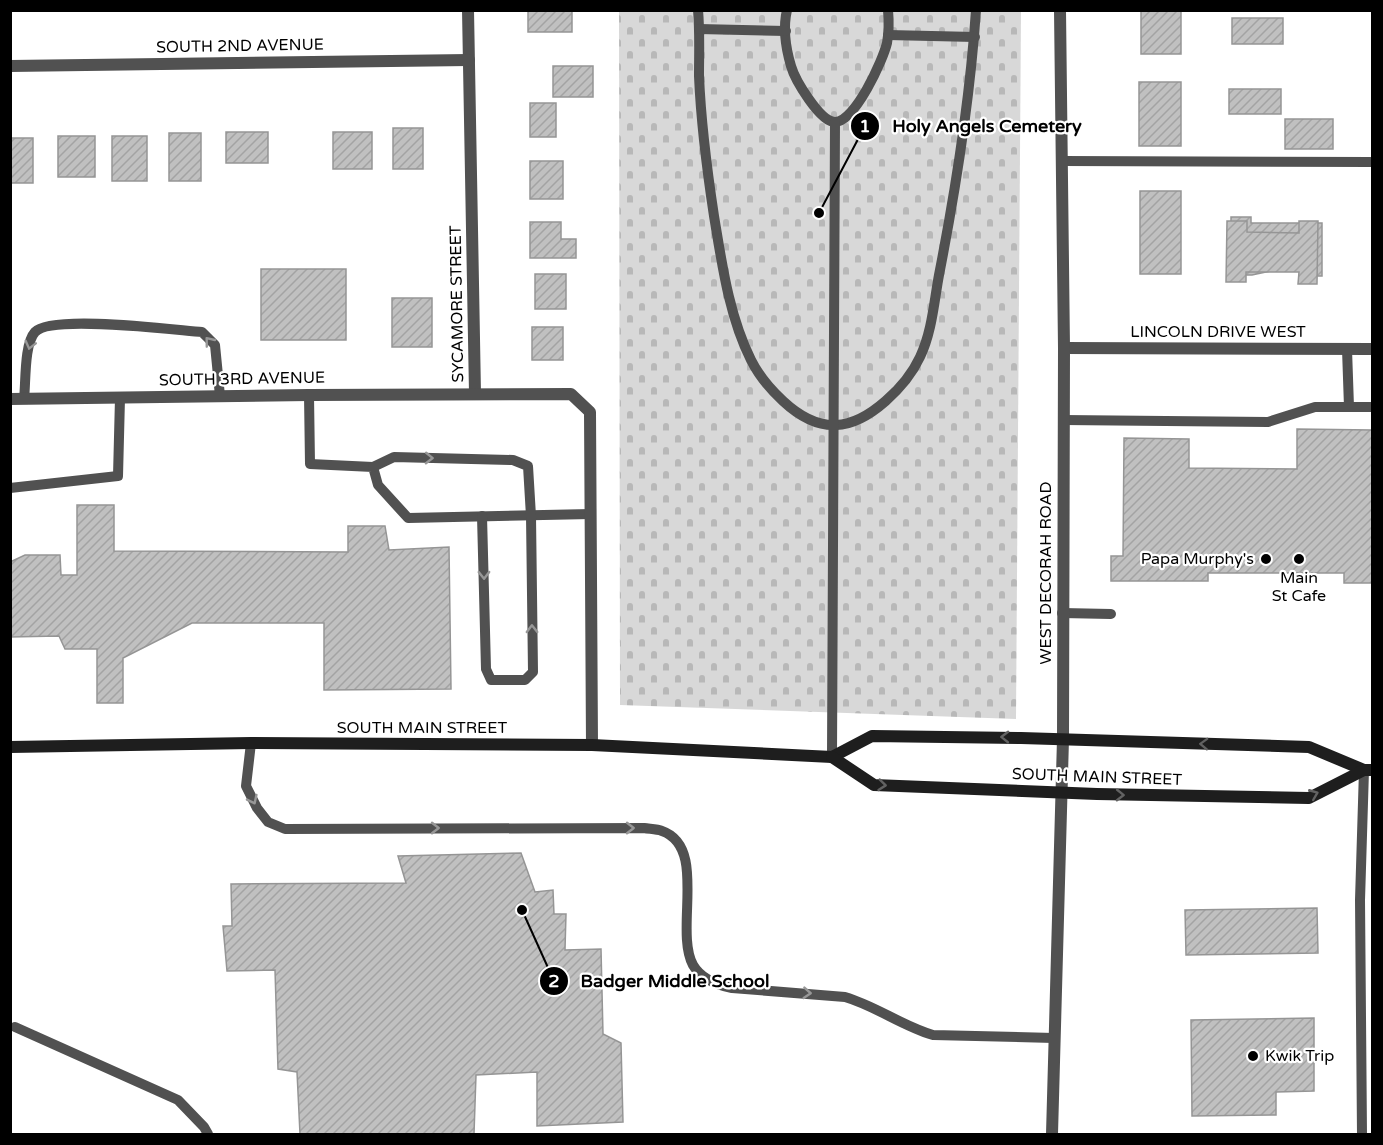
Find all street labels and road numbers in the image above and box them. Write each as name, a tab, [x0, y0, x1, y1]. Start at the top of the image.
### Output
street label: SOUTH 2ND AVENUE	[156, 35, 324, 57]
street label: SYCAMORE STREET	[446, 225, 468, 383]
street label: LINCOLN DRIVE WEST	[1130, 322, 1306, 342]
street label: SOUTH 3RD AVENUE	[159, 368, 325, 390]
street label: WEST DECORAH ROAD	[1036, 481, 1056, 665]
street label: SOUTH MAIN STREET	[337, 718, 507, 738]
street label: SOUTH MAIN STREET	[1011, 764, 1183, 790]

